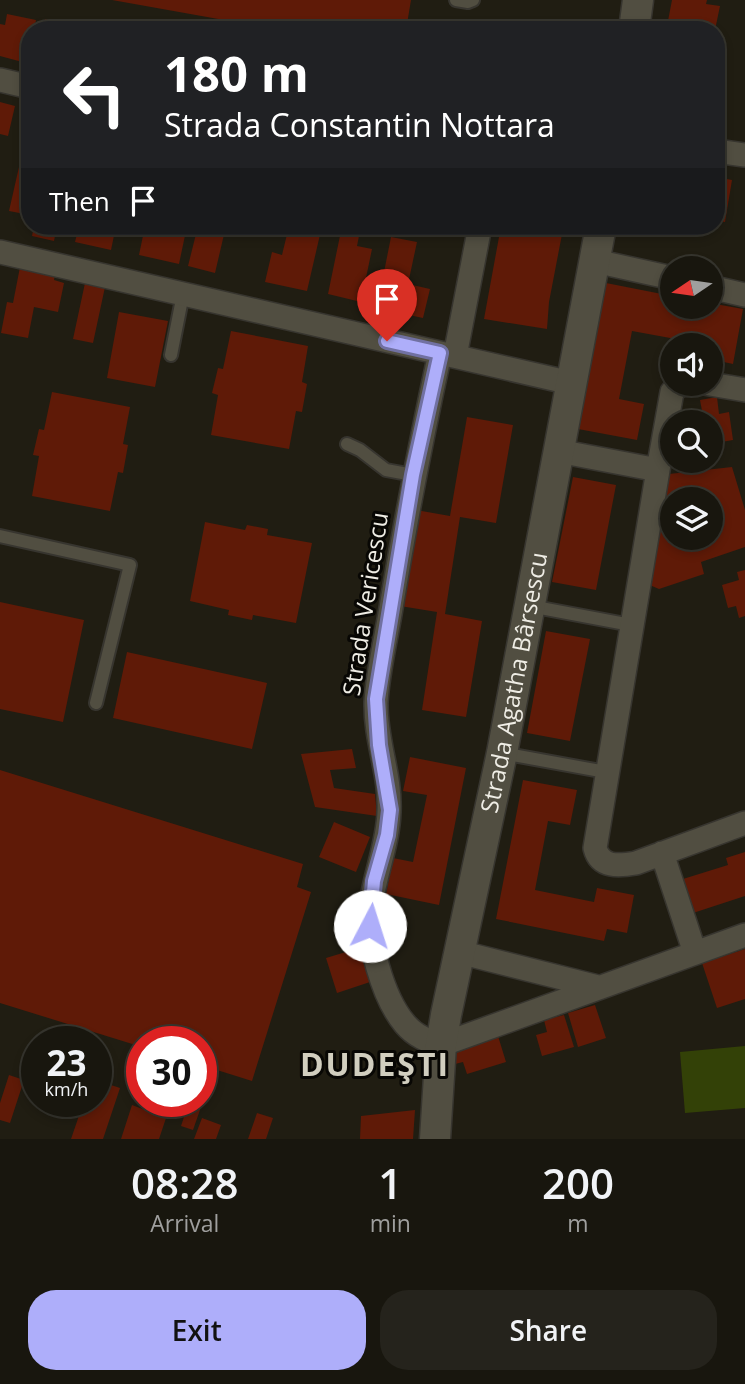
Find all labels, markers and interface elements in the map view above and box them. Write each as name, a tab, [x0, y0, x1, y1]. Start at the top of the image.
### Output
text: 180 m	[164, 40, 309, 106]
icon: left	[49, 49, 140, 140]
text: Strada Constantin Nottara	[164, 103, 555, 146]
icon: arrive	[124, 182, 162, 220]
text: Then	[49, 183, 110, 219]
north arrow	[660, 256, 723, 318]
map controls	[660, 256, 723, 550]
pin	[357, 269, 417, 341]
icon: arrive	[368, 280, 406, 318]
button: sound	[660, 333, 723, 396]
button: search	[660, 410, 723, 473]
button: layers	[660, 487, 723, 550]
street label: Strada Vericescu	[334, 510, 395, 698]
street label: Strada Agatha Bârsescu	[472, 549, 554, 816]
position arrow	[333, 889, 407, 963]
speed limit sign: 30	[126, 1026, 217, 1117]
text: 23	[46, 1039, 87, 1086]
district label: DUDEŞTI	[300, 1042, 450, 1085]
text: km/h	[45, 1077, 88, 1101]
text: 08:28	[131, 1154, 239, 1211]
text: 1	[378, 1154, 402, 1211]
text: 200	[542, 1154, 614, 1211]
text: Arrival	[150, 1207, 219, 1239]
text: min	[370, 1207, 411, 1239]
text: m	[567, 1207, 589, 1239]
button: Exit	[28, 1290, 366, 1370]
button: Share	[380, 1290, 717, 1370]

